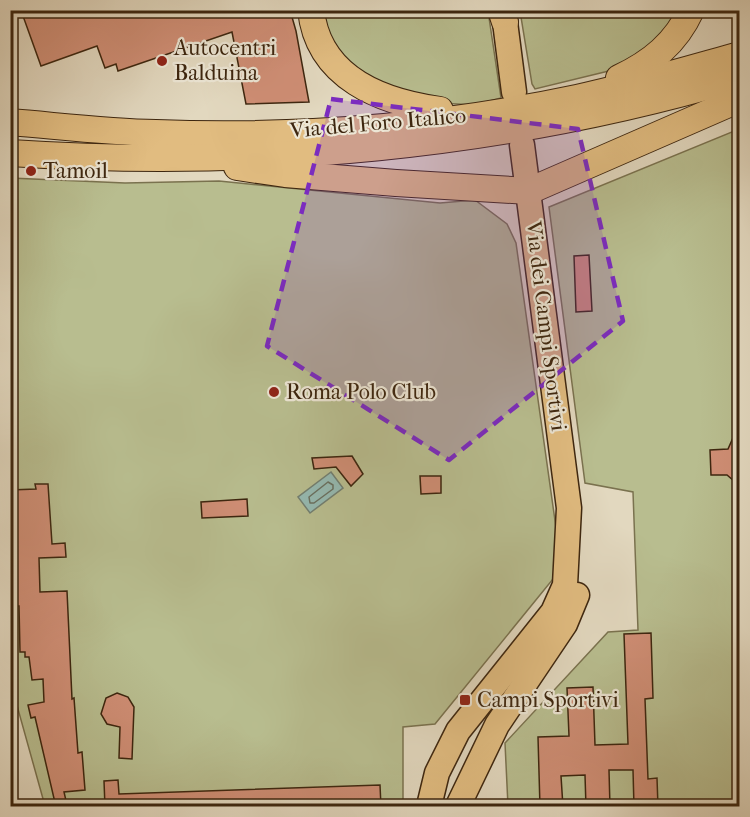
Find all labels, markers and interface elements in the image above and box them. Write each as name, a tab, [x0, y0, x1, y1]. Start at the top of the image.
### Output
place label: Autocentri Balduina	[173, 35, 277, 86]
marker: Autocentri Balduina	[155, 54, 169, 68]
street label: Via del Foro Italico	[288, 102, 467, 144]
place label: Tamoil	[43, 158, 108, 184]
marker: Tamoil	[24, 164, 38, 178]
street label: Via dei Campi Sportivi	[520, 219, 572, 433]
place label: Roma Polo Club	[286, 379, 436, 405]
marker: Roma Polo Club	[267, 385, 281, 399]
place label: Campi Sportivi	[477, 687, 619, 713]
marker: Campi Sportivi	[458, 693, 472, 707]

